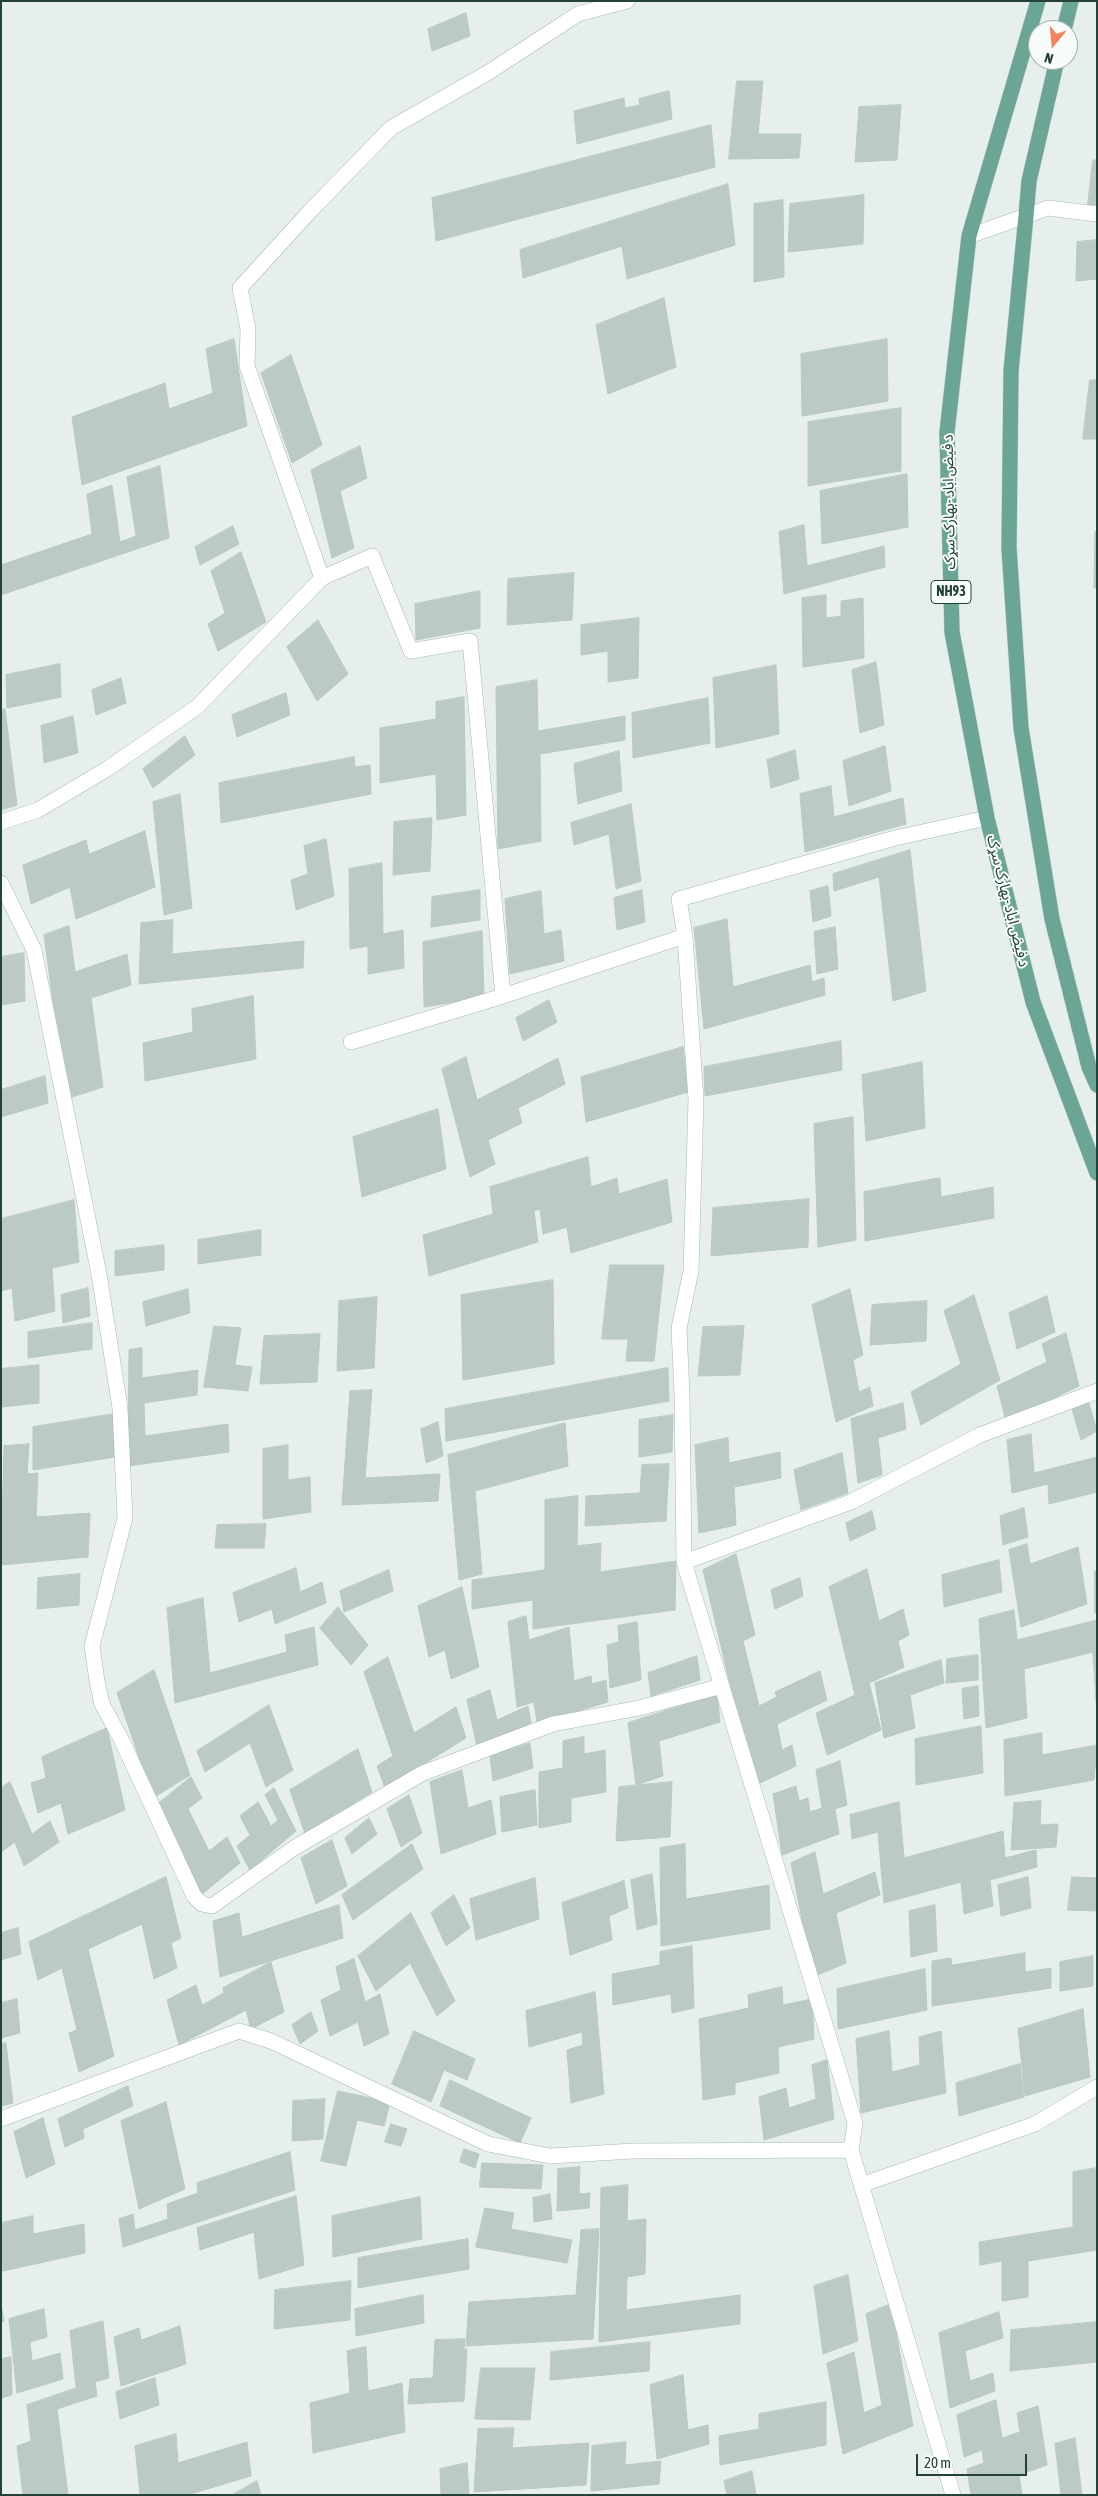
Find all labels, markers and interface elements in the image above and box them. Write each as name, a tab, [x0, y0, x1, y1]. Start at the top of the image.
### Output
north arrow	[1028, 20, 1078, 70]
text: N	[1043, 50, 1055, 67]
street label: د فیض اباد -بهارک سړک	[939, 434, 959, 570]
road number: NH93	[931, 580, 971, 604]
street label: د فیض اباد -بهارک سړک	[983, 833, 1033, 969]
scale bar	[918, 2444, 1029, 2476]
text: 20 m	[924, 2454, 951, 2471]

